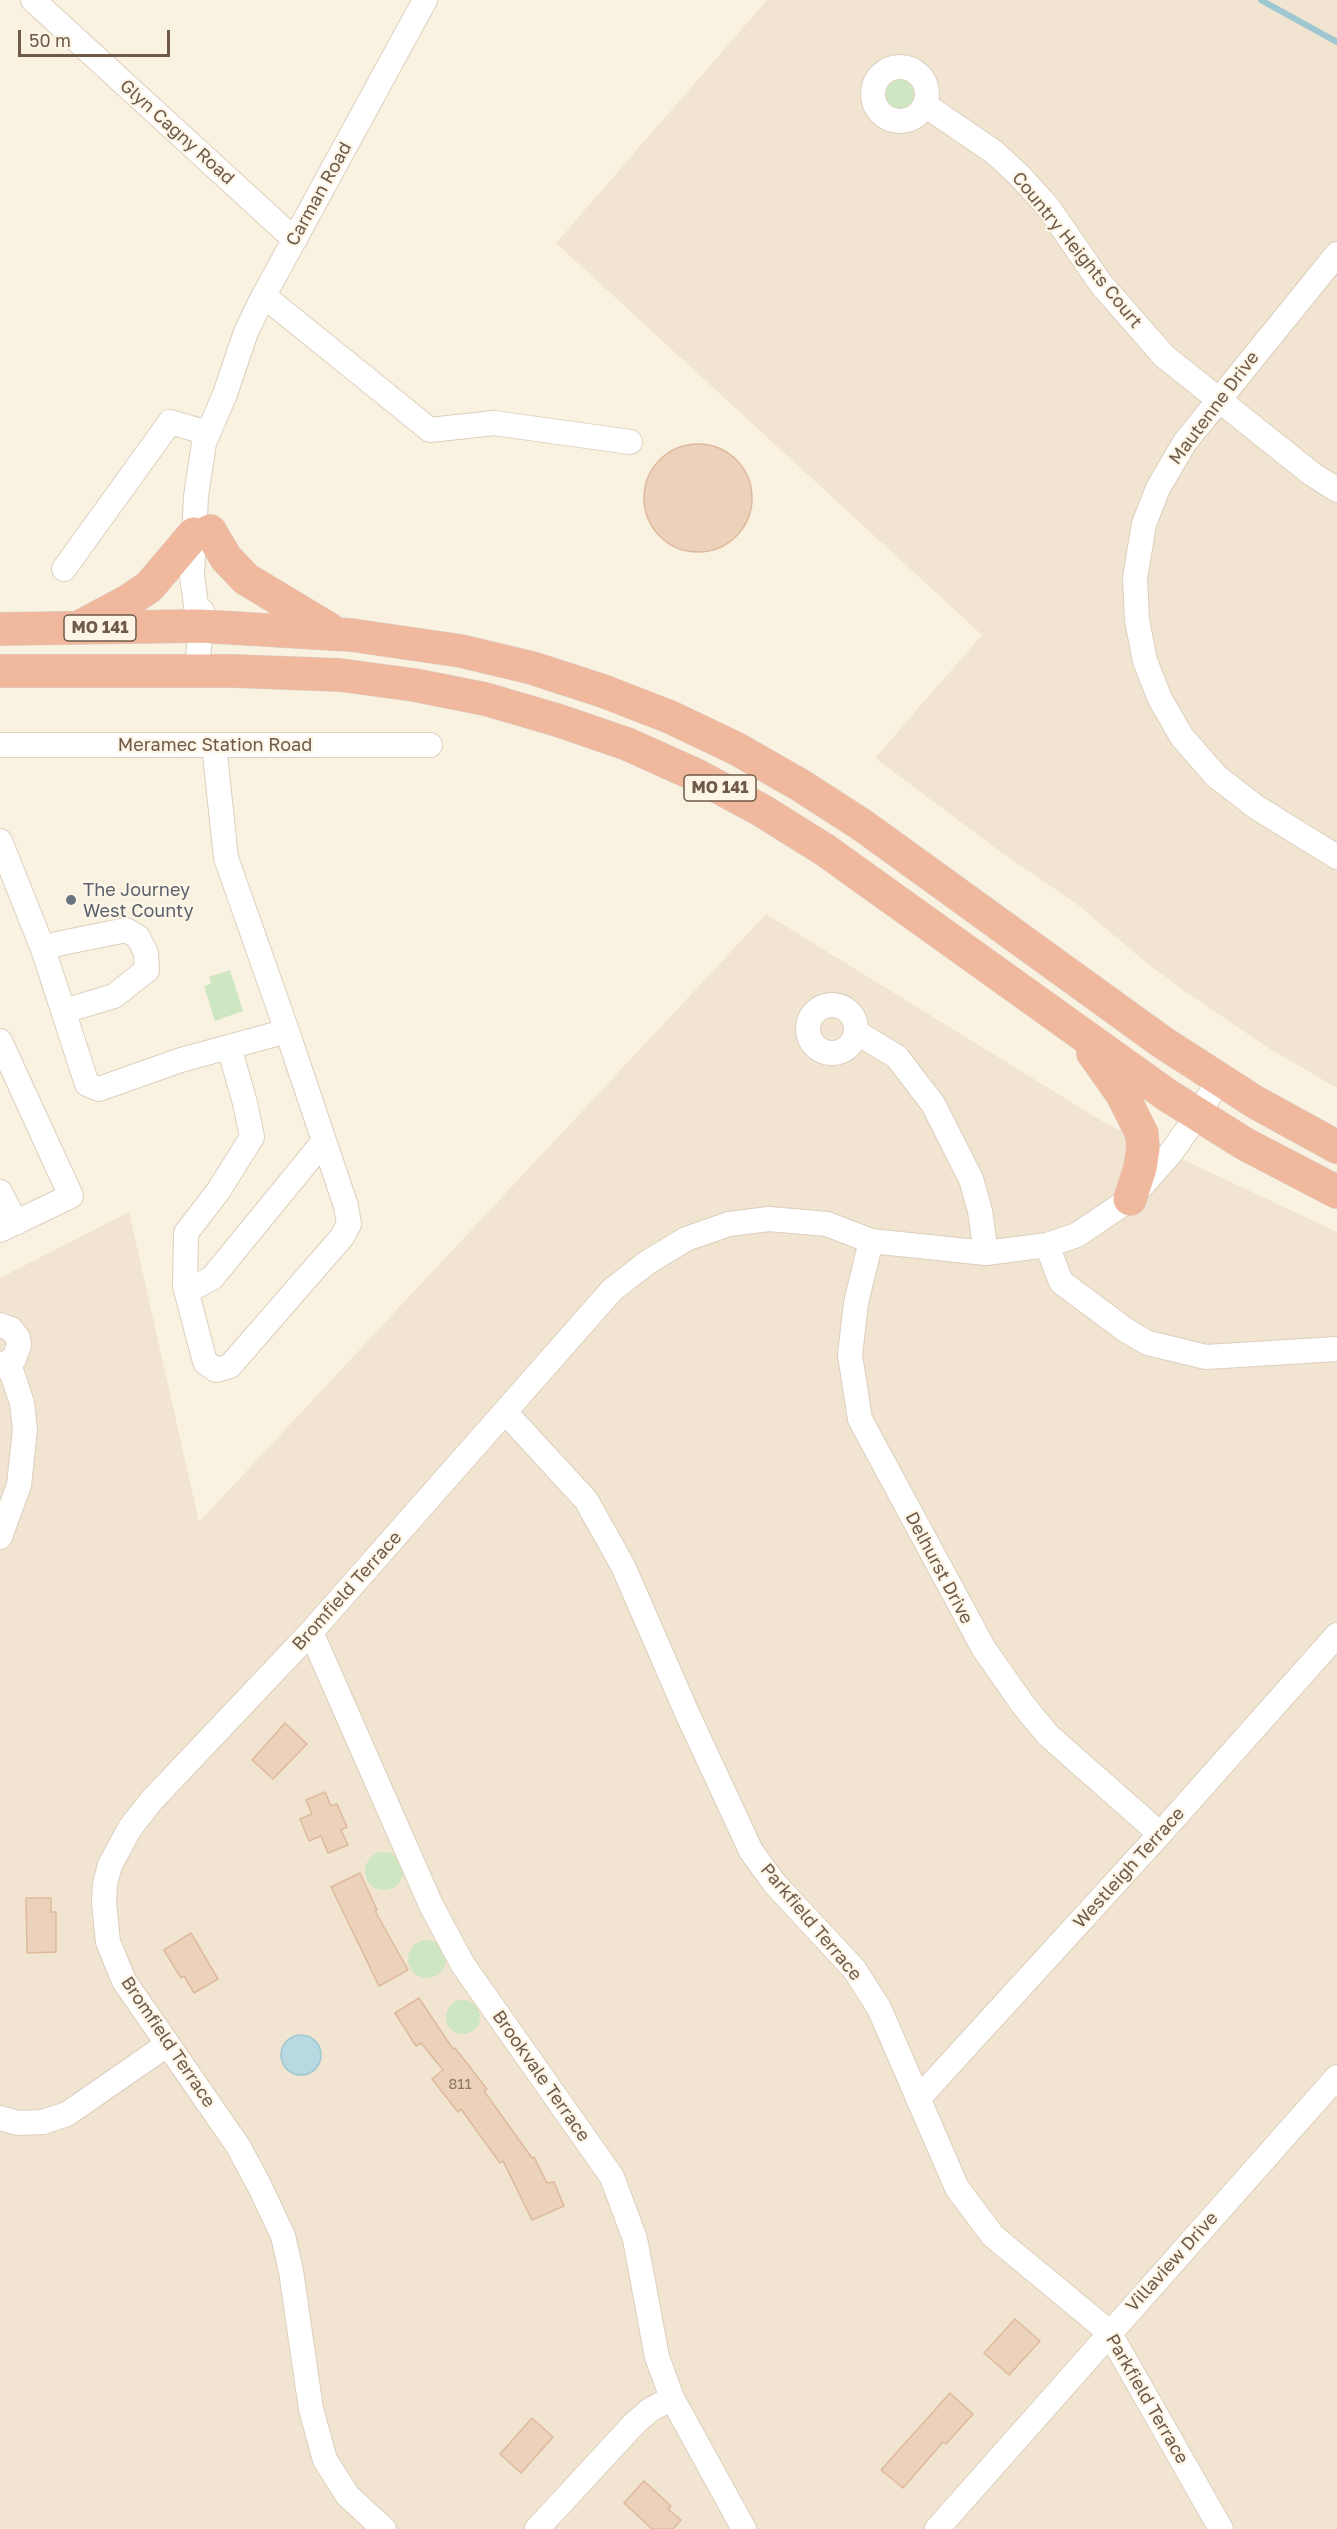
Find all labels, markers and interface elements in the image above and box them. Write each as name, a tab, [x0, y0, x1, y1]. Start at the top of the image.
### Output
scale bar	[21, 18, 172, 56]
text: 50 m	[29, 29, 71, 51]
street label: Glyn Cagny Road	[115, 75, 239, 189]
street label: Carman Road	[282, 138, 356, 250]
street label: Country Heights Court	[1007, 168, 1147, 332]
street label: Mautenne Drive	[1164, 347, 1264, 469]
road number: MO 141	[64, 615, 136, 641]
street label: Meramec Station Road	[118, 734, 312, 756]
road number: MO 141	[684, 775, 756, 801]
place label: The Journey West County	[83, 879, 194, 922]
marker: The Journey West County	[64, 893, 78, 907]
street label: Delhurst Drive	[900, 1508, 978, 1628]
street label: Bromfield Terrace	[288, 1527, 406, 1655]
street label: Westleigh Terrace	[1069, 1803, 1189, 1933]
street label: Parkfield Terrace	[756, 1859, 866, 1985]
street label: Bromfield Terrace	[116, 1973, 220, 2111]
street label: Brookvale Terrace	[488, 2006, 594, 2146]
house number: 811	[448, 2075, 472, 2093]
street label: Villaview Drive	[1121, 2208, 1223, 2316]
street label: Parkfield Terrace	[1101, 2330, 1193, 2468]

